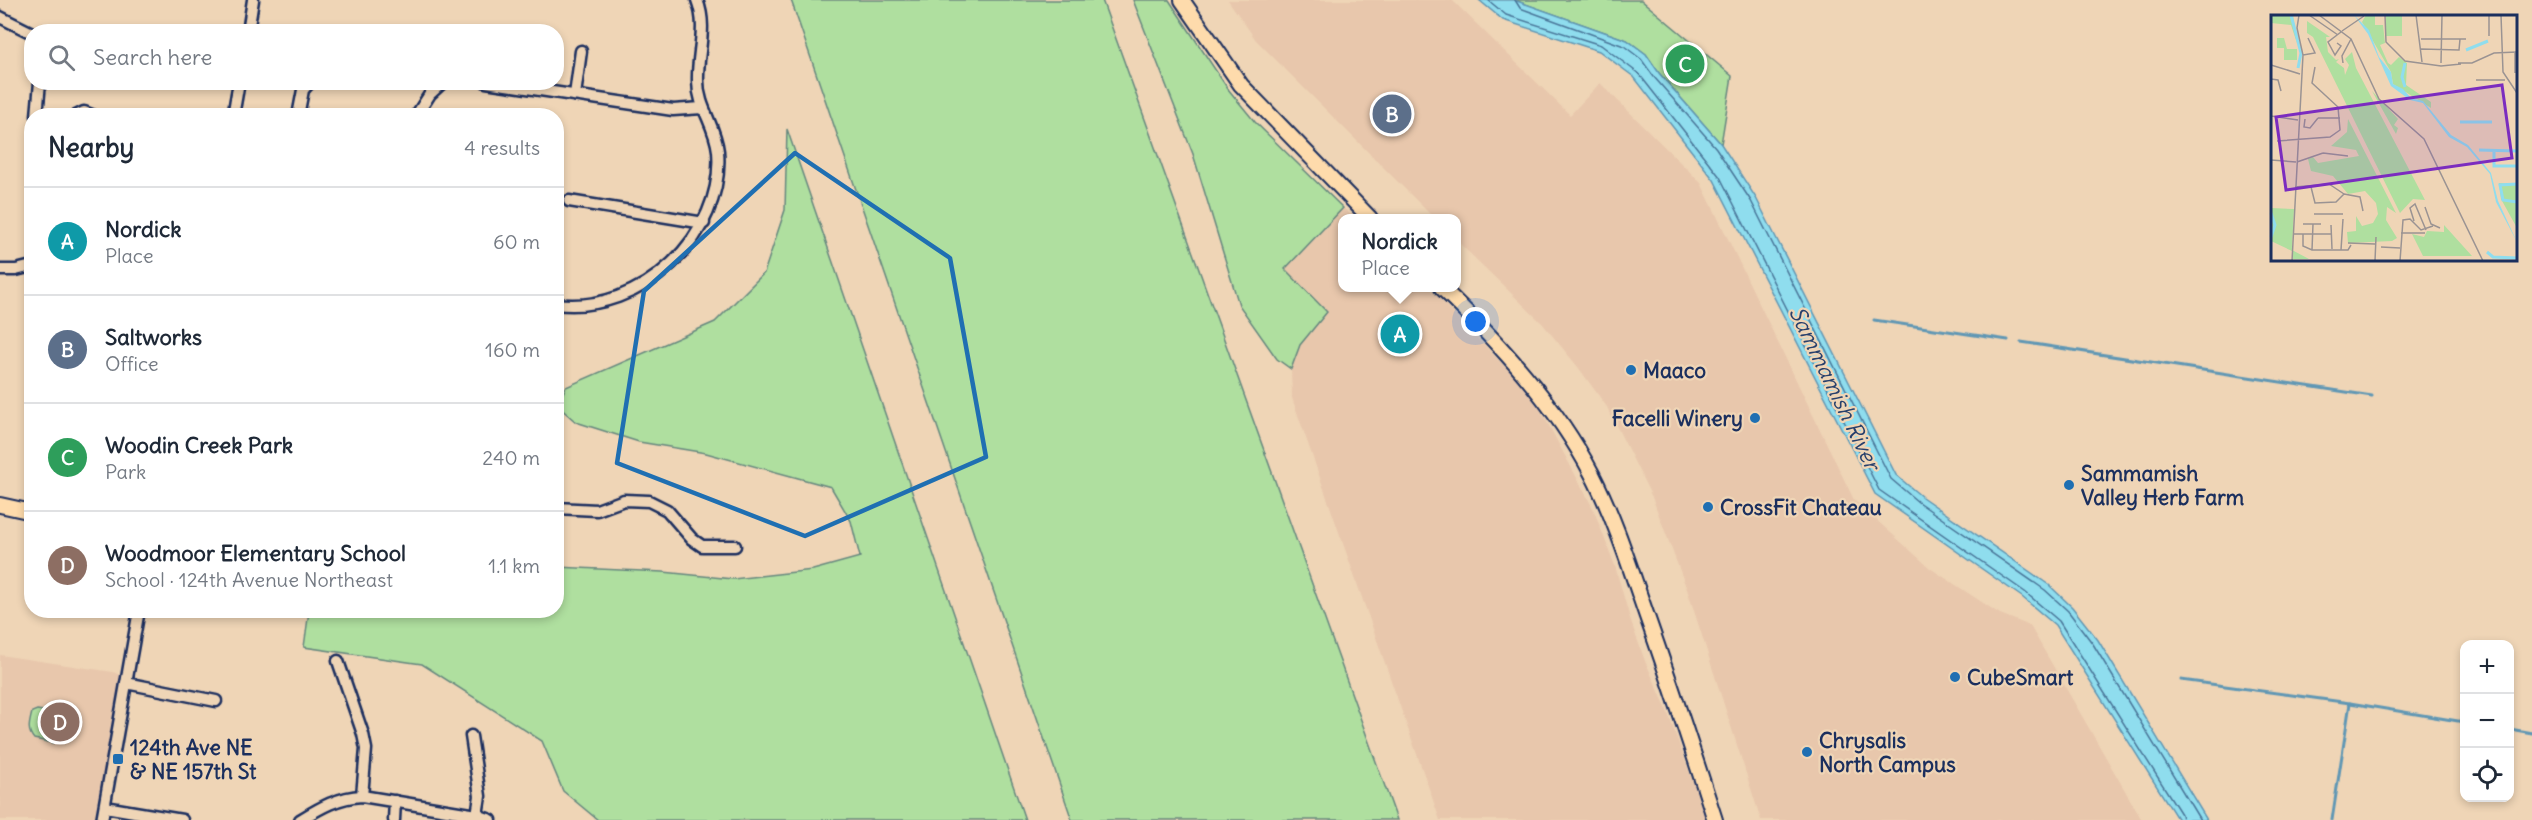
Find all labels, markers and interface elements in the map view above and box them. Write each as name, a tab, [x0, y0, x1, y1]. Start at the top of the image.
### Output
inset map	[2271, 15, 2517, 261]
search box	[24, 24, 564, 90]
icon: search	[45, 41, 78, 74]
pin: C	[1666, 42, 1704, 86]
text: Search here	[93, 43, 212, 71]
pin: B	[1372, 92, 1412, 136]
text: Nearby	[48, 131, 134, 164]
text: 4 results	[464, 135, 540, 160]
popup	[1338, 214, 1461, 292]
text: Nordick	[105, 215, 181, 243]
text: Nordick	[1361, 227, 1438, 255]
text: A	[61, 229, 74, 254]
text: 60 m	[493, 229, 540, 254]
text: Place	[105, 243, 153, 268]
text: Place	[1361, 255, 1410, 280]
water label: Sammamish River	[1783, 302, 1888, 477]
your location	[1461, 307, 1490, 336]
pin: A	[1380, 312, 1420, 356]
text: Saltworks	[105, 323, 202, 351]
text: B	[61, 337, 74, 362]
text: 160 m	[485, 337, 540, 362]
text: Office	[105, 351, 159, 376]
place label: Maaco	[1643, 357, 1706, 384]
marker: Maaco	[1624, 363, 1638, 377]
place label: Facelli Winery	[1612, 405, 1743, 432]
marker: Facelli Winery	[1748, 411, 1762, 425]
text: Woodin Creek Park	[105, 431, 293, 459]
text: C	[61, 445, 74, 470]
text: 240 m	[482, 445, 540, 470]
text: Park	[105, 459, 146, 484]
place label: Sammamish Valley Herb Farm	[2081, 460, 2245, 511]
marker: Sammamish Valley Herb Farm	[2062, 478, 2076, 492]
place label: CrossFit Chateau	[1720, 494, 1882, 521]
marker: CrossFit Chateau	[1701, 500, 1715, 514]
text: Woodmoor Elementary School	[105, 539, 406, 567]
text: D	[60, 553, 75, 578]
text: 1.1 km	[488, 553, 540, 578]
text: School · 124th Avenue Northeast	[105, 567, 393, 592]
map controls	[2460, 640, 2514, 802]
button: +	[2460, 640, 2514, 694]
place label: CubeSmart	[1967, 664, 2074, 691]
marker: CubeSmart	[1948, 670, 1962, 684]
button: −	[2460, 694, 2514, 748]
pin: D	[40, 700, 80, 744]
place label: Chrysalis North Campus	[1819, 727, 1956, 778]
place label: 124th Ave NE & NE 157th St	[130, 734, 257, 785]
marker: Chrysalis North Campus	[1800, 745, 1814, 759]
button: locate	[2460, 748, 2514, 802]
marker: 124th Ave NE & NE 157th St	[111, 752, 125, 766]

